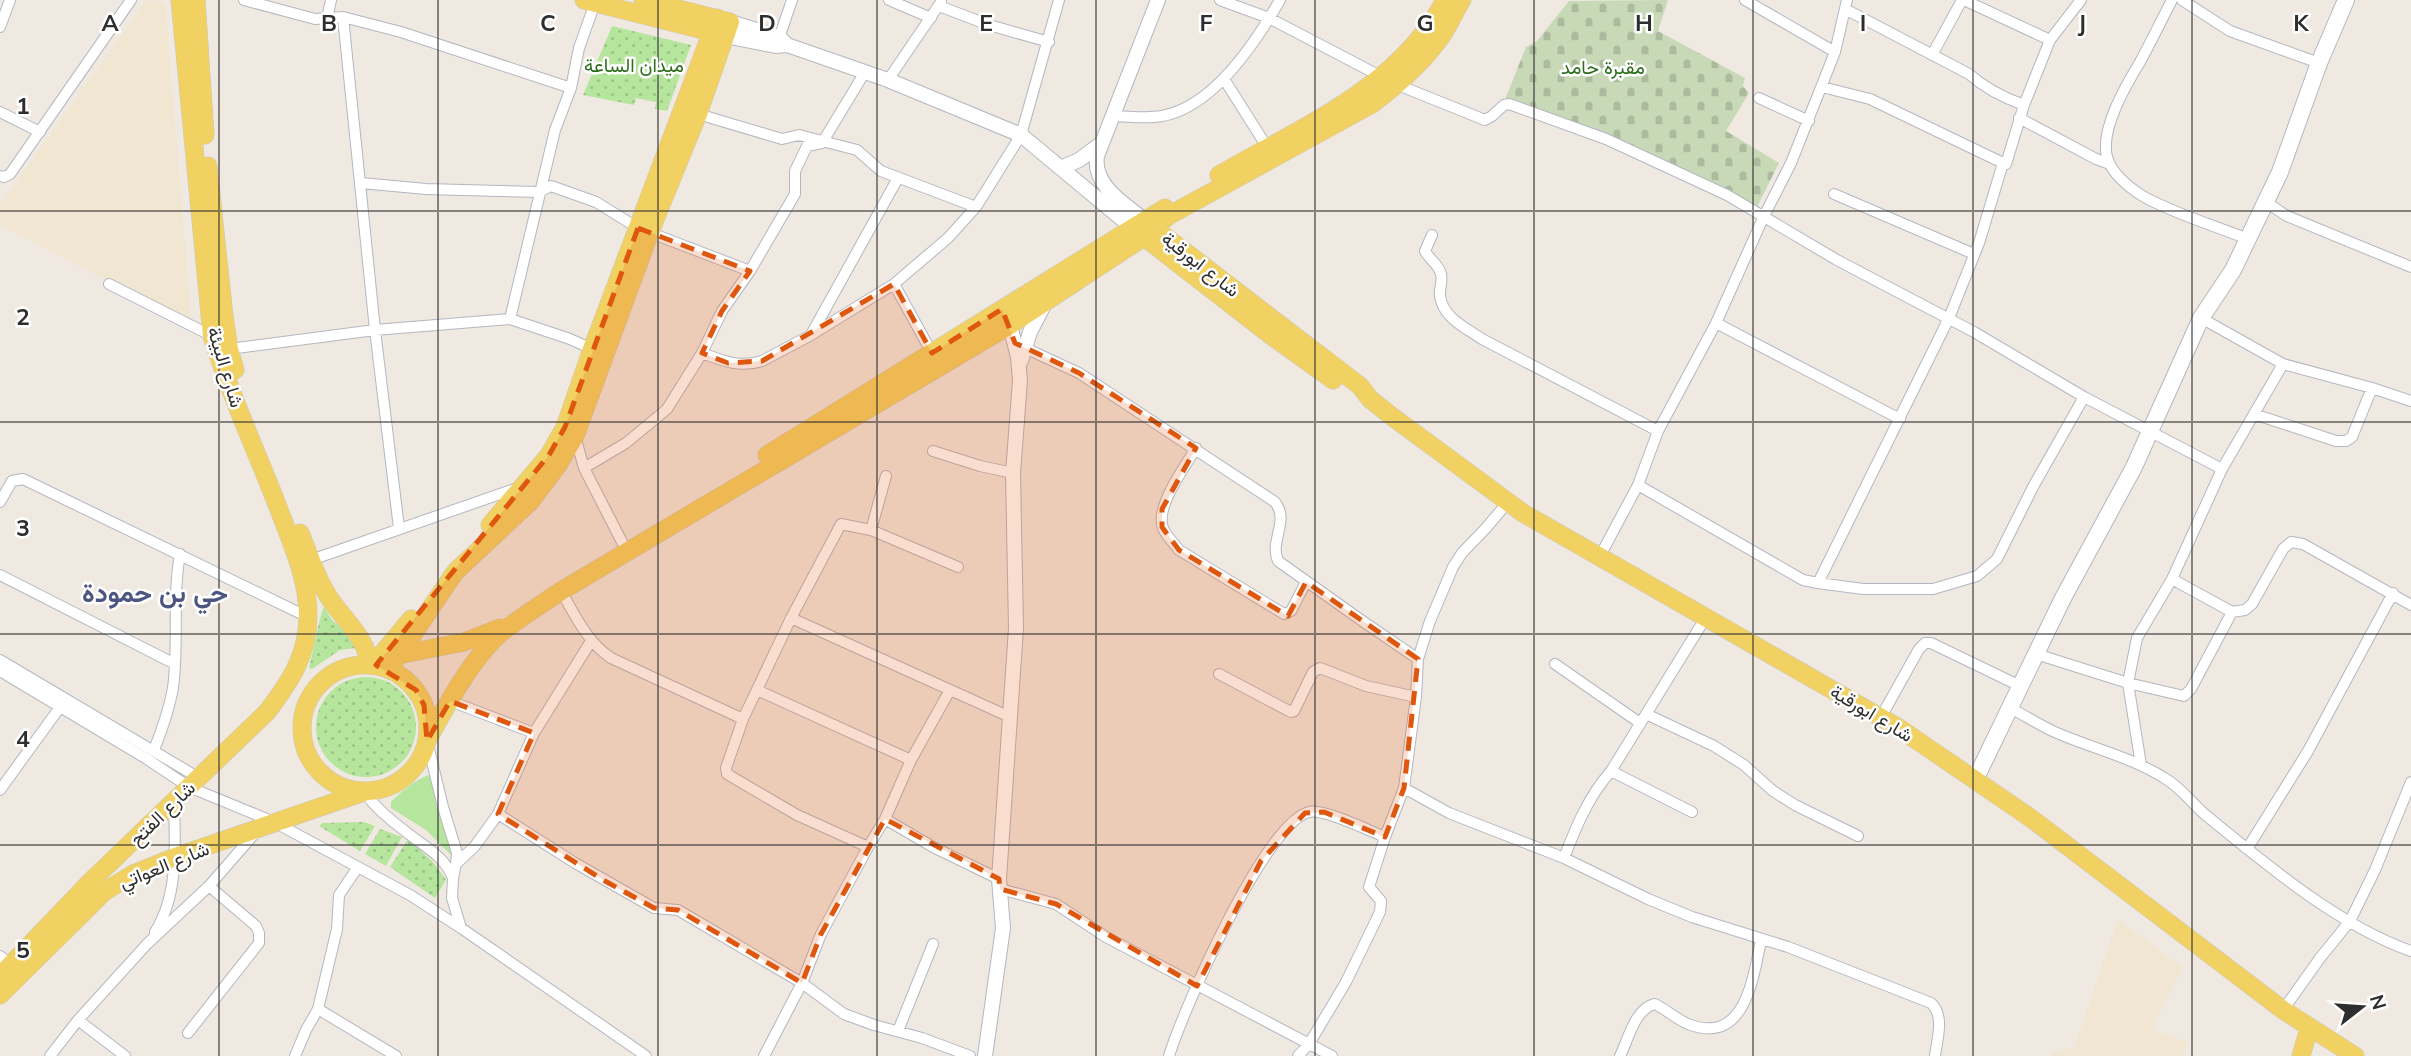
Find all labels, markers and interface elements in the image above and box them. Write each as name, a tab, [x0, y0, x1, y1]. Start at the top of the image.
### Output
text: A	[101, 8, 119, 37]
text: B	[321, 8, 337, 37]
text: C	[540, 8, 556, 37]
text: D	[758, 8, 776, 37]
text: E	[979, 8, 993, 37]
text: F	[1199, 8, 1213, 37]
text: G	[1416, 8, 1434, 37]
text: H	[1635, 8, 1653, 37]
text: I	[1860, 8, 1866, 37]
text: J	[2078, 8, 2086, 37]
text: K	[2293, 8, 2310, 37]
park label: ميدان الساعة	[584, 53, 684, 77]
park label: مقبرة حامد	[1561, 55, 1645, 79]
text: 1	[16, 91, 30, 120]
street label: شارع ابورقية	[1157, 226, 1245, 303]
text: 2	[16, 302, 30, 331]
street label: شارع البيئة	[201, 324, 250, 411]
text: 3	[16, 513, 30, 542]
district label: حي بن حمودة	[82, 576, 228, 615]
street label: شارع ابورقية	[1826, 679, 1918, 748]
text: 4	[16, 724, 30, 753]
street label: شارع الفتح	[124, 776, 201, 852]
street label: شارع العواتي	[115, 836, 214, 898]
text: 5	[16, 935, 30, 964]
north arrow	[2327, 972, 2397, 1042]
text: N	[2365, 992, 2392, 1012]

